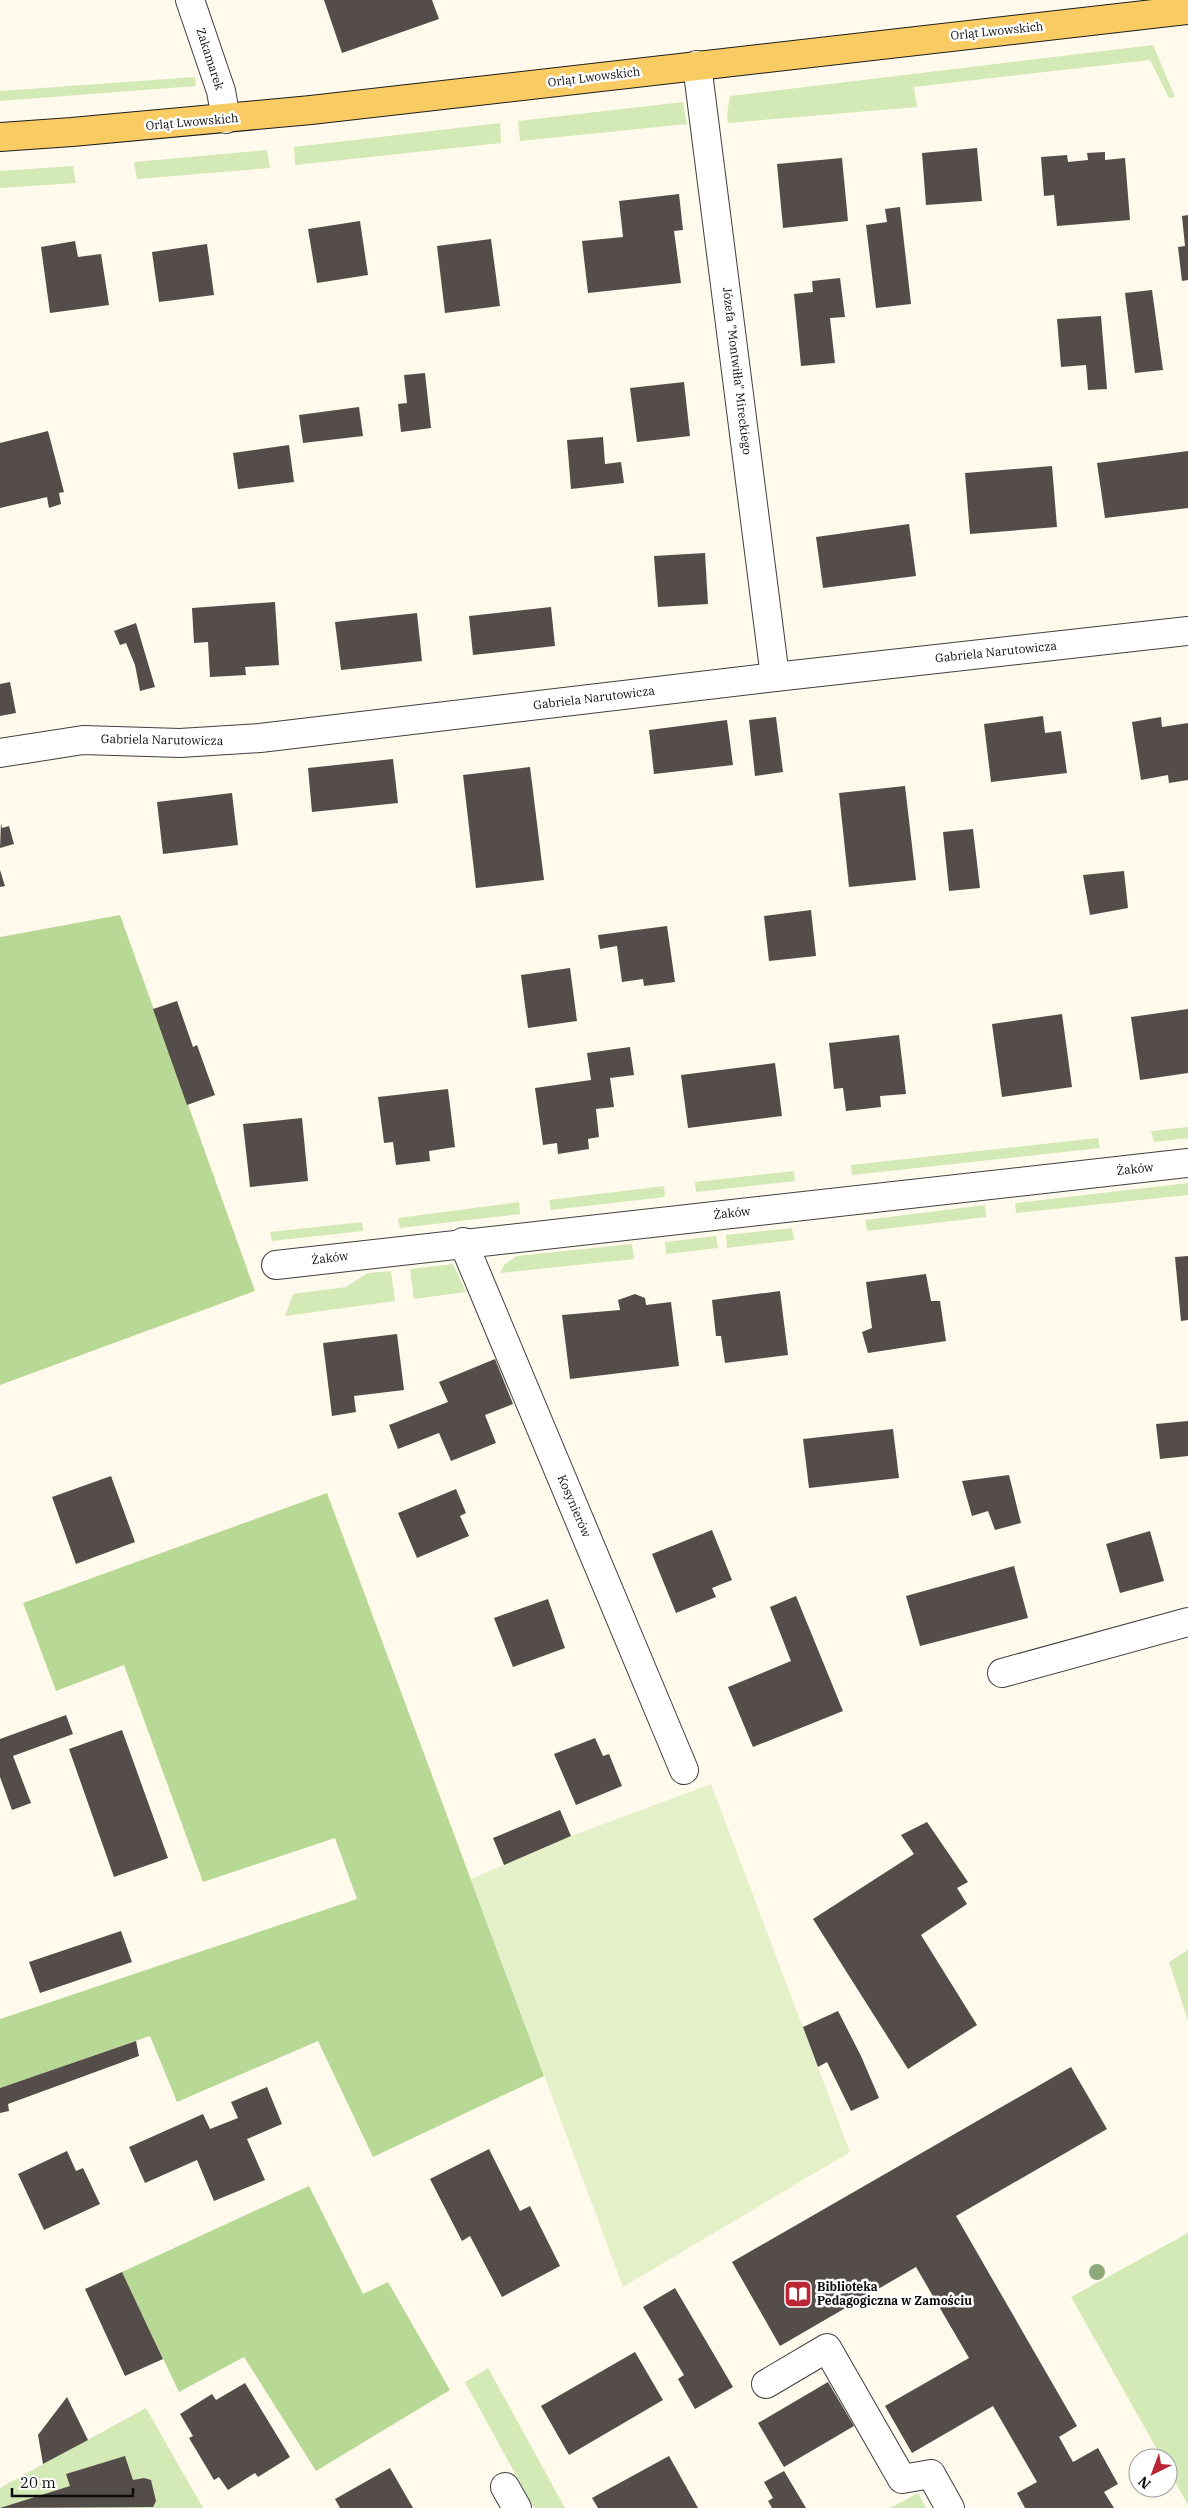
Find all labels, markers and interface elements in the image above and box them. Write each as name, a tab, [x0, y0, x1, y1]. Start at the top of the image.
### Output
street label: Orląt Lwowskich	[950, 18, 1045, 43]
street label: Zakamarek	[193, 26, 228, 92]
street label: Orląt Lwowskich	[547, 63, 642, 90]
street label: Orląt Lwowskich	[145, 110, 240, 133]
street label: Józefa "Montwiłła" Mireckiego	[720, 286, 755, 456]
street label: Gabriela Narutowicza	[934, 638, 1058, 665]
street label: Gabriela Narutowicza	[532, 683, 656, 712]
street label: Gabriela Narutowicza	[101, 731, 224, 748]
street label: Żaków	[1116, 1159, 1155, 1178]
street label: Żaków	[713, 1203, 752, 1222]
street label: Żaków	[311, 1248, 350, 1267]
street label: Kosynierów	[555, 1472, 595, 1540]
library icon: Biblioteka Pedagogiczna w Zamościu	[783, 2279, 813, 2309]
place label: Biblioteka Pedagogiczna w Zamościu	[817, 2279, 972, 2308]
north arrow	[1128, 2448, 1178, 2498]
scale bar	[12, 2466, 134, 2498]
text: N	[1134, 2472, 1154, 2493]
text: 20 m	[20, 2473, 56, 2492]

